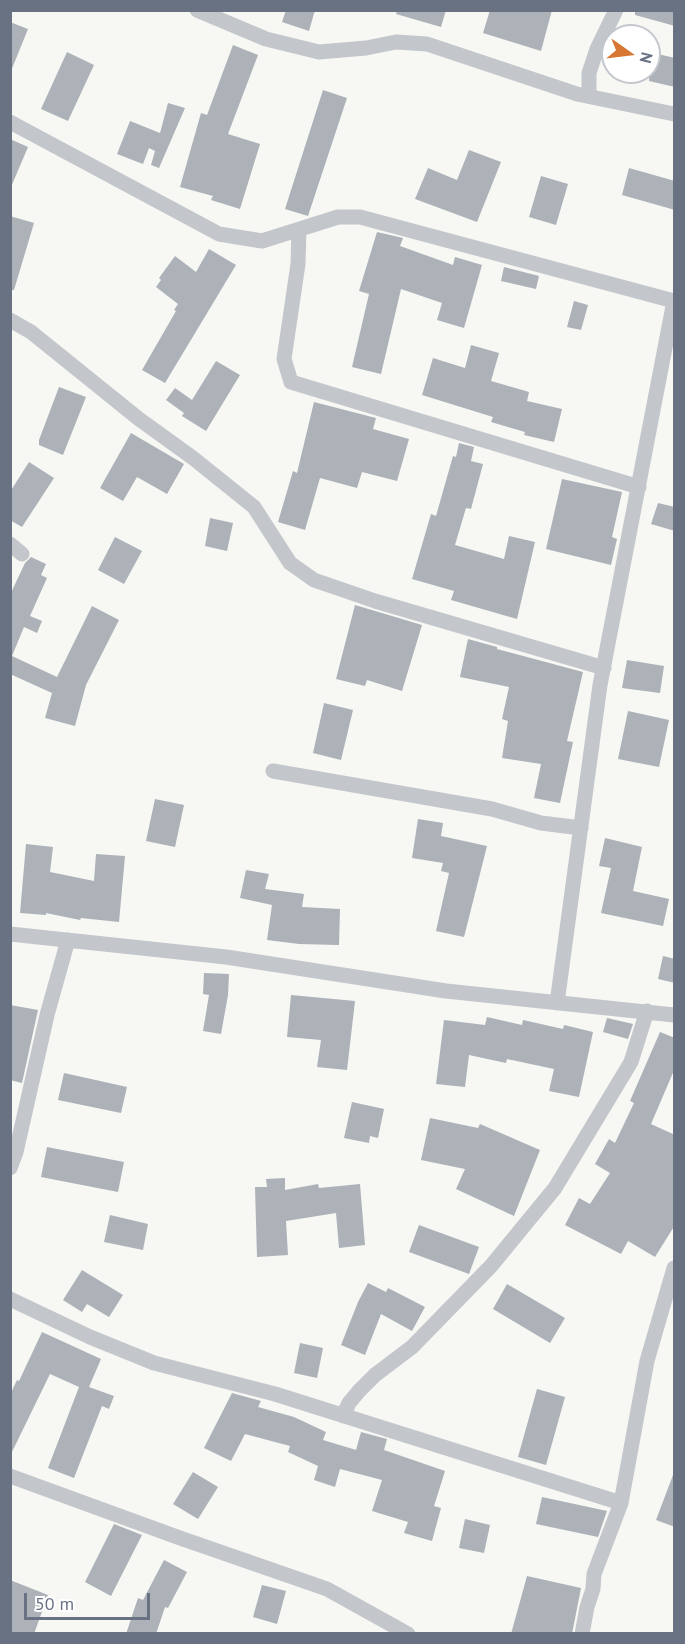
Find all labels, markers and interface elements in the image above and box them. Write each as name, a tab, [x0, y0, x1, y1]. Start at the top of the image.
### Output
north arrow	[601, 24, 661, 84]
text: N	[636, 50, 658, 65]
scale bar	[27, 1581, 153, 1619]
text: 50 m	[35, 1592, 74, 1615]

